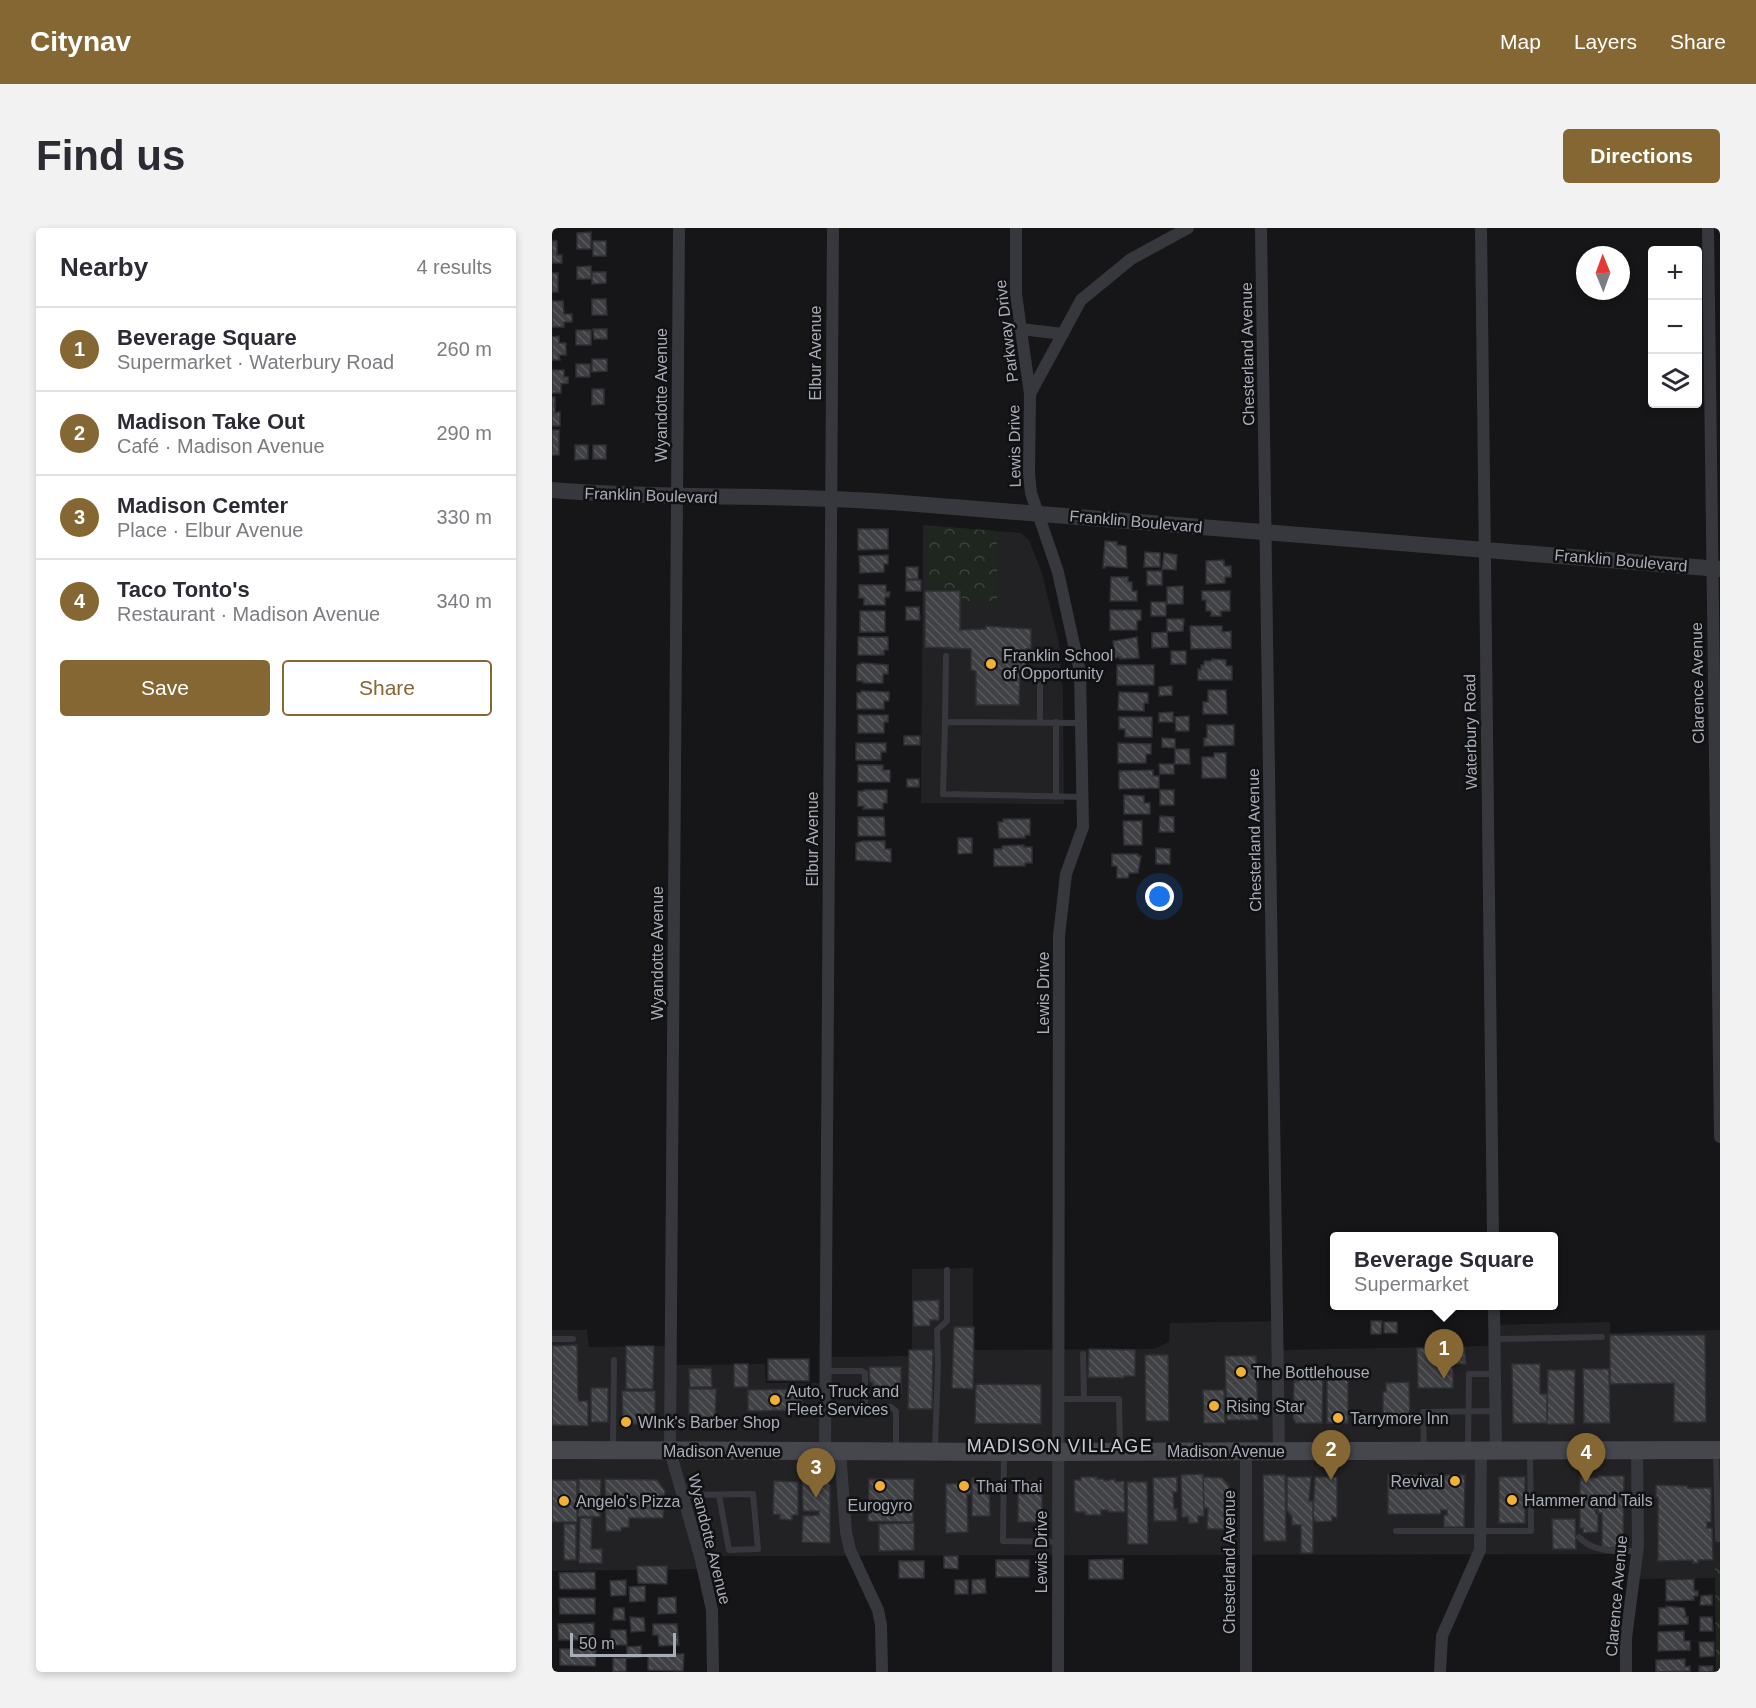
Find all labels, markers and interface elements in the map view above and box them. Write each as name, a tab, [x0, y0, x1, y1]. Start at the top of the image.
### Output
text: Citynav	[30, 26, 131, 57]
text: Map	[1500, 30, 1541, 53]
text: Layers	[1574, 30, 1637, 53]
text: Share	[1670, 30, 1726, 53]
button: Directions	[1563, 129, 1720, 183]
text: Find us	[36, 132, 185, 179]
north arrow	[1576, 246, 1630, 300]
map controls	[1648, 246, 1702, 408]
button: +	[1648, 246, 1702, 300]
text: Nearby	[60, 252, 148, 282]
text: 4 results	[416, 256, 492, 278]
street label: Parkway Drive	[992, 279, 1021, 383]
street label: Chesterland Avenue	[1238, 282, 1257, 426]
button: −	[1648, 300, 1702, 354]
street label: Elbur Avenue	[807, 305, 824, 400]
text: Beverage Square	[117, 325, 297, 350]
street label: Wyandotte Avenue	[653, 328, 670, 462]
text: 1	[74, 338, 85, 360]
text: 260 m	[436, 338, 492, 360]
text: Supermarket · Waterbury Road	[117, 351, 394, 373]
button: layers	[1648, 354, 1702, 408]
street label: Lewis Drive	[1005, 404, 1024, 487]
text: Madison Take Out	[117, 409, 305, 434]
text: 2	[74, 422, 85, 444]
text: 290 m	[436, 422, 492, 444]
text: Café · Madison Avenue	[117, 435, 325, 457]
street label: Franklin Boulevard	[584, 485, 718, 506]
text: Madison Cemter	[117, 493, 288, 518]
text: 3	[74, 506, 85, 528]
text: 330 m	[436, 506, 492, 528]
street label: Franklin Boulevard	[1069, 507, 1203, 536]
text: Place · Elbur Avenue	[117, 519, 303, 541]
street label: Franklin Boulevard	[1554, 546, 1688, 575]
text: Taco Tonto's	[117, 577, 250, 602]
text: 4	[74, 590, 85, 612]
text: 340 m	[436, 590, 492, 612]
text: Restaurant · Madison Avenue	[117, 603, 380, 625]
street label: Clarence Avenue	[1688, 622, 1707, 744]
place label: Franklin School of Opportunity	[1003, 647, 1113, 682]
marker: Franklin School of Opportunity	[984, 657, 998, 671]
button: Save	[60, 660, 270, 716]
button: Share	[282, 660, 492, 716]
street label: Waterbury Road	[1461, 674, 1480, 790]
street label: Chesterland Avenue	[1245, 768, 1264, 912]
street label: Elbur Avenue	[804, 791, 821, 886]
your location	[1145, 882, 1174, 911]
street label: Wyandotte Avenue	[649, 886, 666, 1020]
street label: Lewis Drive	[1035, 952, 1052, 1034]
popup	[1330, 1232, 1558, 1310]
text: Beverage Square	[1354, 1247, 1534, 1272]
text: Supermarket	[1354, 1273, 1469, 1295]
pin: 1	[1424, 1330, 1464, 1379]
place label: The Bottlehouse	[1253, 1364, 1370, 1381]
marker: The Bottlehouse	[1234, 1365, 1248, 1379]
place label: Auto, Truck and Fleet Services	[787, 1383, 899, 1418]
marker: Auto, Truck and Fleet Services	[768, 1393, 782, 1407]
place label: Rising Star	[1226, 1398, 1305, 1415]
marker: Rising Star	[1207, 1399, 1221, 1413]
place label: Tarrymore Inn	[1350, 1410, 1449, 1427]
marker: Tarrymore Inn	[1331, 1411, 1345, 1425]
place label: WInk's Barber Shop	[638, 1414, 780, 1431]
marker: WInk's Barber Shop	[619, 1415, 633, 1429]
pin: 2	[1312, 1430, 1350, 1480]
pin: 4	[1566, 1434, 1606, 1483]
district label: MADISON VILLAGE	[967, 1436, 1153, 1456]
street label: Madison Avenue	[663, 1443, 781, 1460]
street label: Madison Avenue	[1167, 1443, 1285, 1460]
pin: 3	[796, 1448, 836, 1498]
street label: Wyandotte Avenue	[685, 1472, 734, 1606]
place label: Revival	[1391, 1473, 1443, 1490]
marker: Revival	[1448, 1474, 1462, 1488]
place label: Thai Thai	[976, 1478, 1042, 1495]
marker: Eurogyro	[873, 1479, 887, 1493]
marker: Thai Thai	[957, 1479, 971, 1493]
street label: Chesterland Avenue	[1221, 1490, 1238, 1634]
place label: Hammer and Tails	[1524, 1492, 1653, 1509]
place label: Angelo's Pizza	[576, 1493, 681, 1510]
marker: Hammer and Tails	[1505, 1493, 1519, 1507]
marker: Angelo's Pizza	[557, 1494, 571, 1508]
place label: Eurogyro	[848, 1497, 913, 1514]
street label: Lewis Drive	[1033, 1511, 1050, 1593]
street label: Clarence Avenue	[1603, 1535, 1630, 1657]
scale bar	[570, 1630, 676, 1658]
text: 50 m	[579, 1635, 615, 1652]

